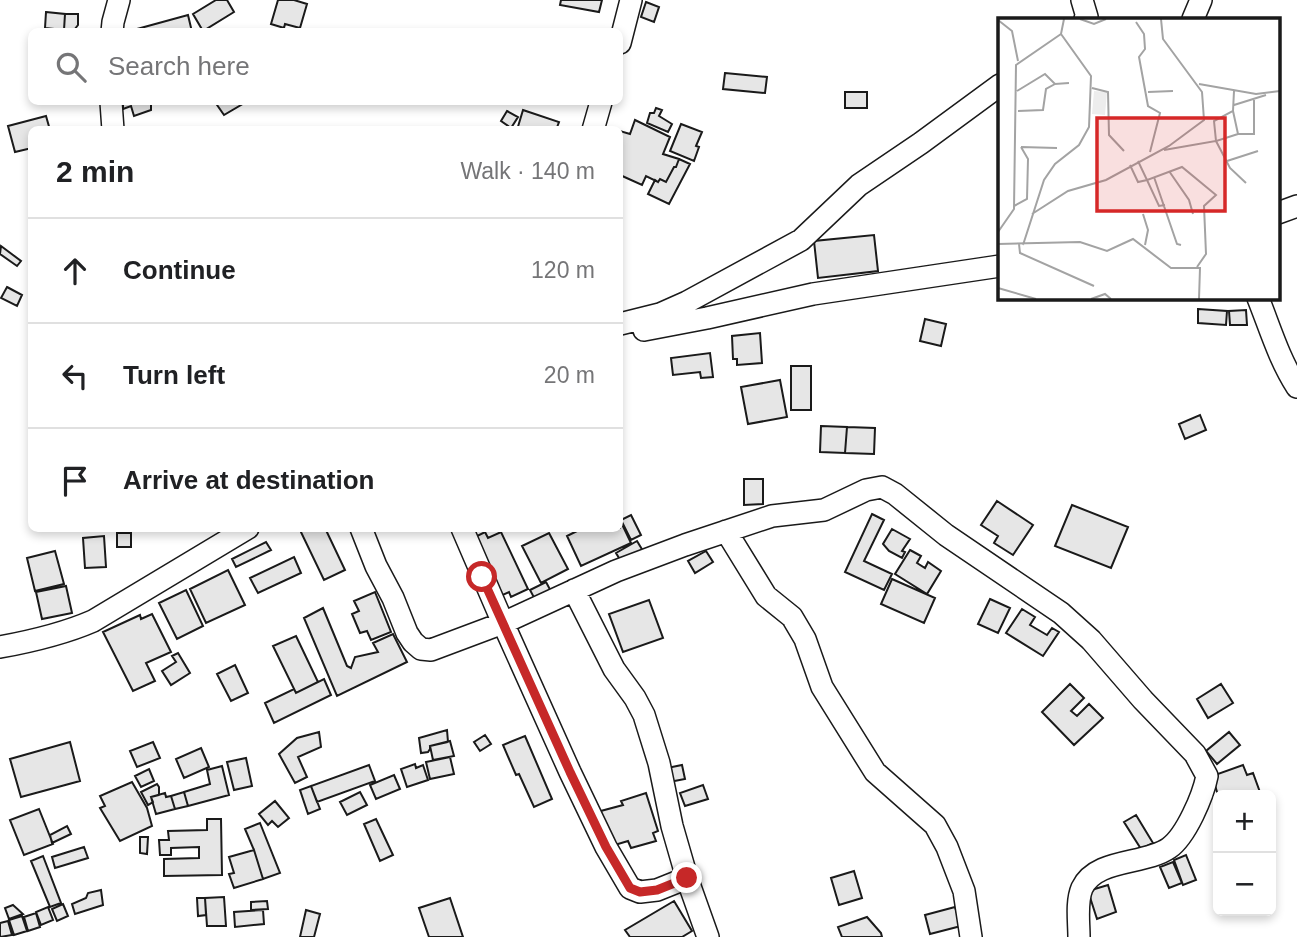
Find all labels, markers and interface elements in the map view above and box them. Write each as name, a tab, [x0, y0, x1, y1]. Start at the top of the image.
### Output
inset map	[998, 18, 1280, 299]
search box	[28, 28, 623, 105]
icon: search	[52, 48, 90, 86]
text: Search here	[108, 51, 250, 81]
text: 2 min	[56, 155, 134, 188]
text: Walk · 140 m	[460, 158, 595, 184]
icon: ahead	[56, 252, 94, 290]
text: Continue	[123, 255, 236, 285]
text: 120 m	[531, 257, 595, 283]
icon: left	[56, 357, 94, 395]
text: Turn left	[123, 360, 225, 390]
text: 20 m	[544, 362, 595, 388]
icon: arrive	[56, 462, 94, 500]
text: Arrive at destination	[123, 465, 374, 495]
route start	[466, 561, 497, 592]
map controls	[1213, 790, 1276, 916]
button: +	[1213, 790, 1276, 853]
button: −	[1213, 853, 1276, 916]
route end	[671, 862, 702, 893]

